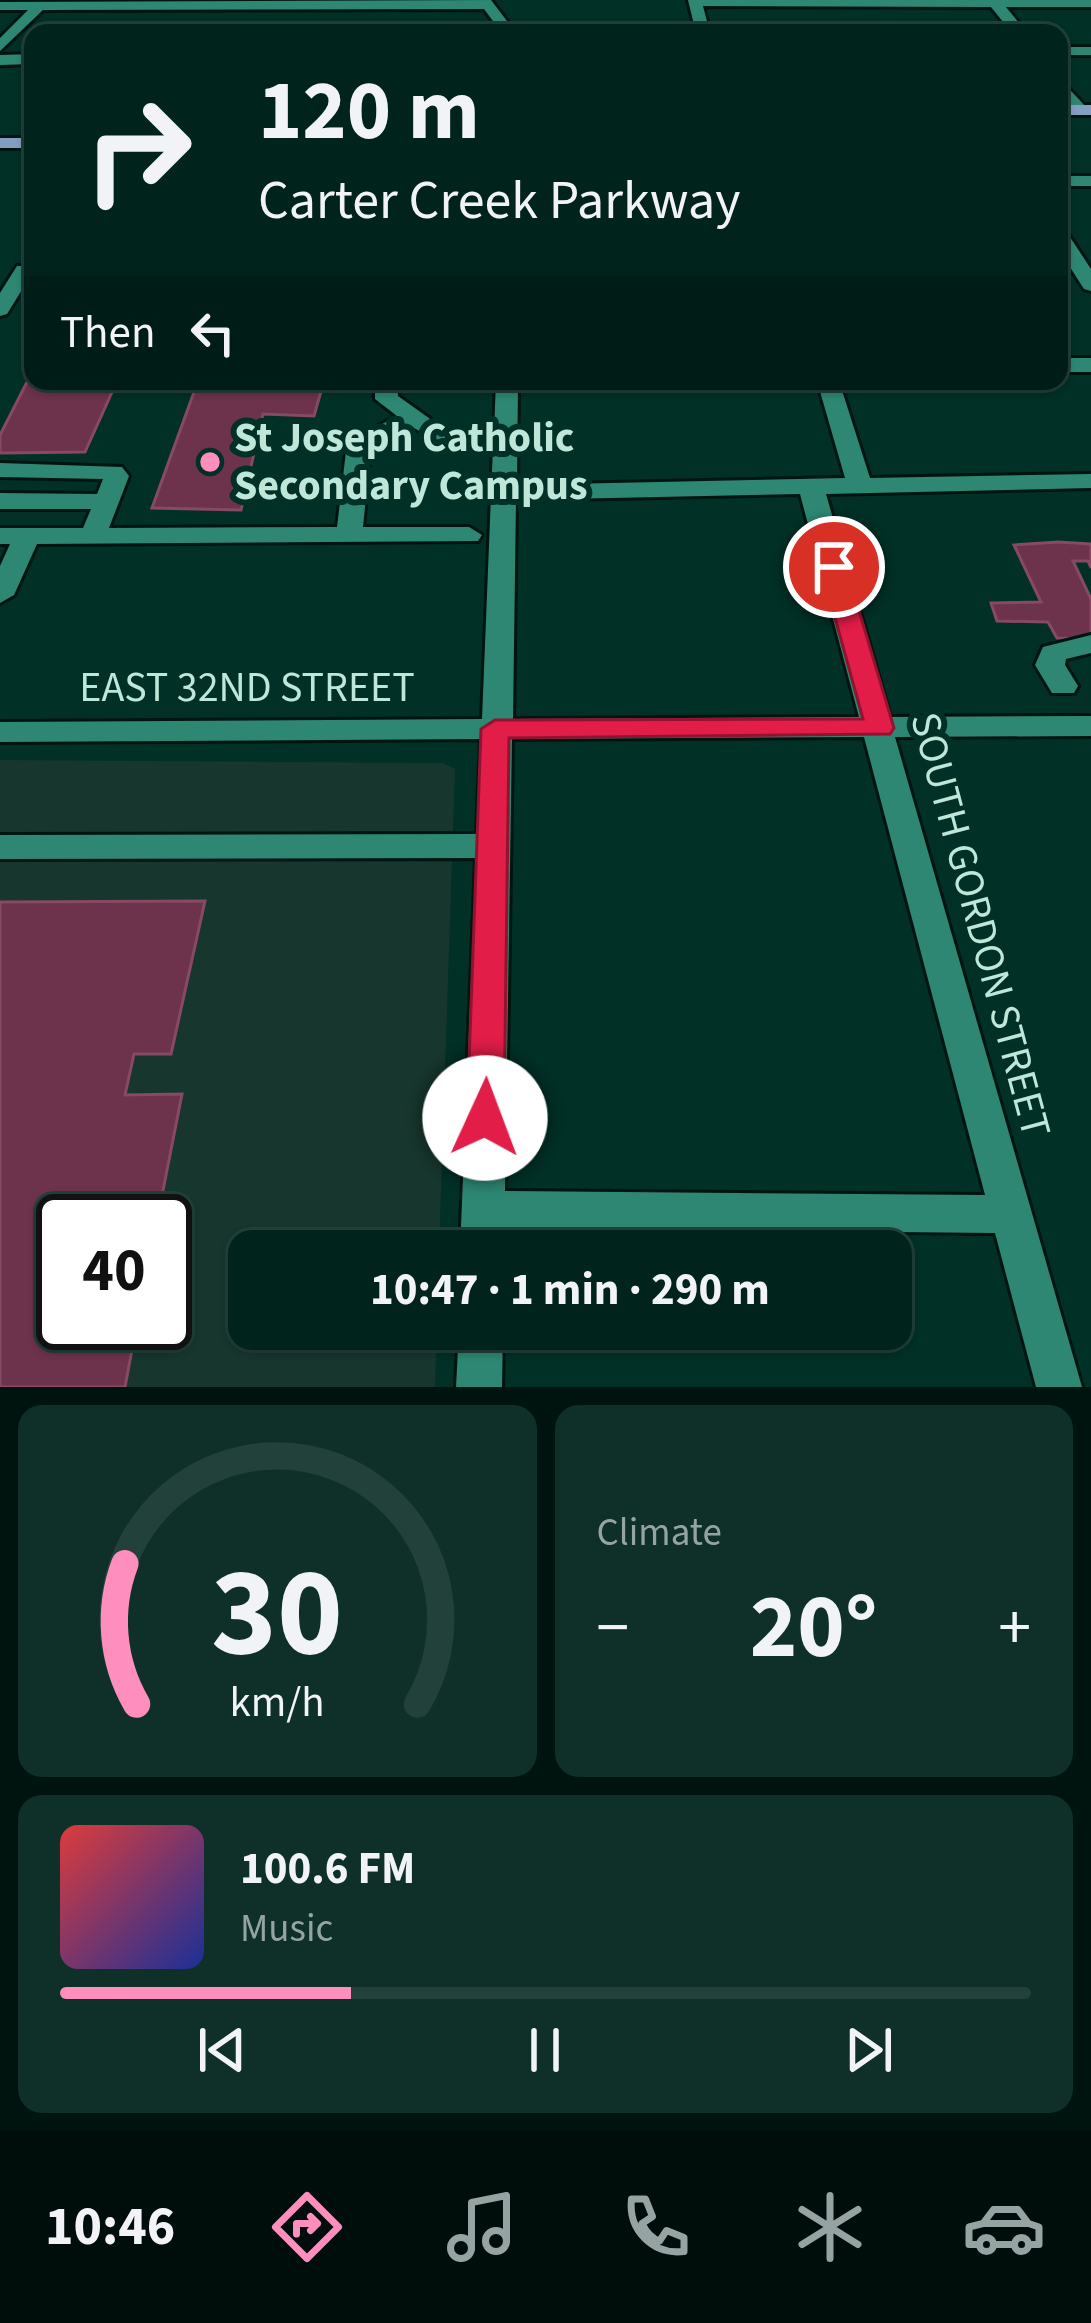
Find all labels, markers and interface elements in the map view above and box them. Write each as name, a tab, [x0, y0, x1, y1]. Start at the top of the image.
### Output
text: 120 m	[258, 52, 480, 172]
icon: right	[60, 72, 216, 228]
text: Carter Creek Parkway	[258, 163, 740, 240]
icon: left	[180, 300, 246, 366]
text: Then	[60, 301, 156, 365]
place label: St Joseph Catholic Secondary Campus	[234, 408, 588, 516]
marker: St Joseph Catholic Secondary Campus	[197, 449, 223, 475]
pin	[783, 516, 885, 618]
icon: arrive	[801, 534, 867, 600]
street label: EAST 32ND STREET	[79, 658, 415, 718]
street label: SOUTH GORDON STREET	[894, 706, 1066, 1144]
position arrow	[422, 1055, 548, 1181]
speed limit sign: 40	[36, 1194, 192, 1350]
text: 10:47 · 1 min · 290 m	[370, 1258, 770, 1322]
text: Climate	[597, 1505, 722, 1561]
text: 30	[211, 1525, 343, 1703]
text: 20°	[750, 1564, 878, 1692]
text: −	[597, 1581, 629, 1675]
text: +	[998, 1581, 1031, 1675]
text: km/h	[230, 1672, 325, 1733]
text: 100.6 FM	[240, 1837, 415, 1901]
text: Music	[240, 1901, 333, 1957]
icon: previous	[189, 2017, 255, 2083]
icon: pause	[512, 2017, 578, 2083]
icon: next	[836, 2017, 902, 2083]
icon: directions	[265, 2185, 349, 2269]
icon: music	[440, 2185, 524, 2269]
icon: phone	[614, 2185, 698, 2269]
icon: climate	[788, 2185, 872, 2269]
icon: car	[962, 2185, 1046, 2269]
text: 10:46	[45, 2189, 175, 2266]

